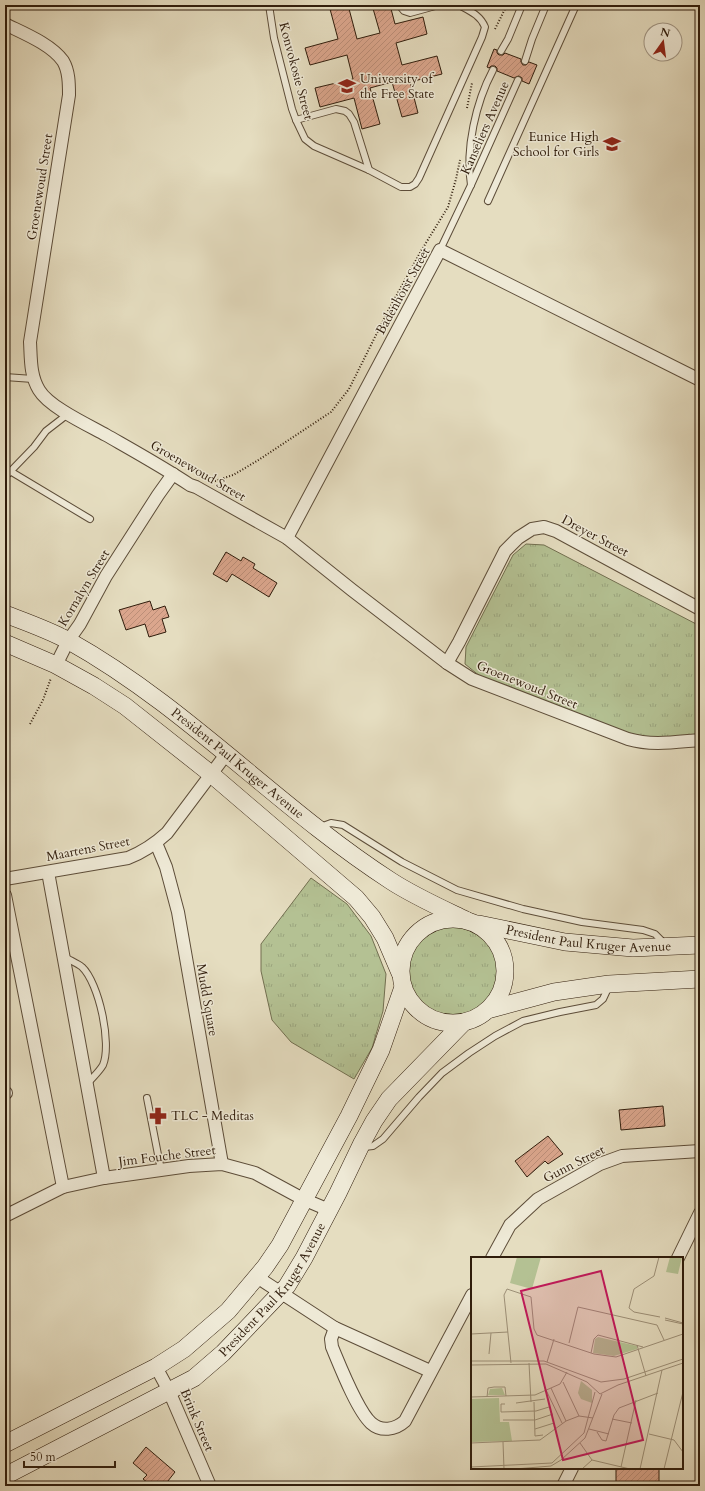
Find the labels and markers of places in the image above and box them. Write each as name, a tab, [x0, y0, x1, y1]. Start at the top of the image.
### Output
place label: University of the Free State	[360, 70, 434, 103]
school or university icon: University of the Free State	[337, 76, 357, 96]
place label: Eunice High School for Girls	[513, 128, 599, 161]
school or university icon: Eunice High School for Girls	[602, 134, 622, 154]
pharmacy icon: TLC - Meditas	[148, 1106, 168, 1126]
place label: TLC - Meditas	[171, 1107, 254, 1125]

